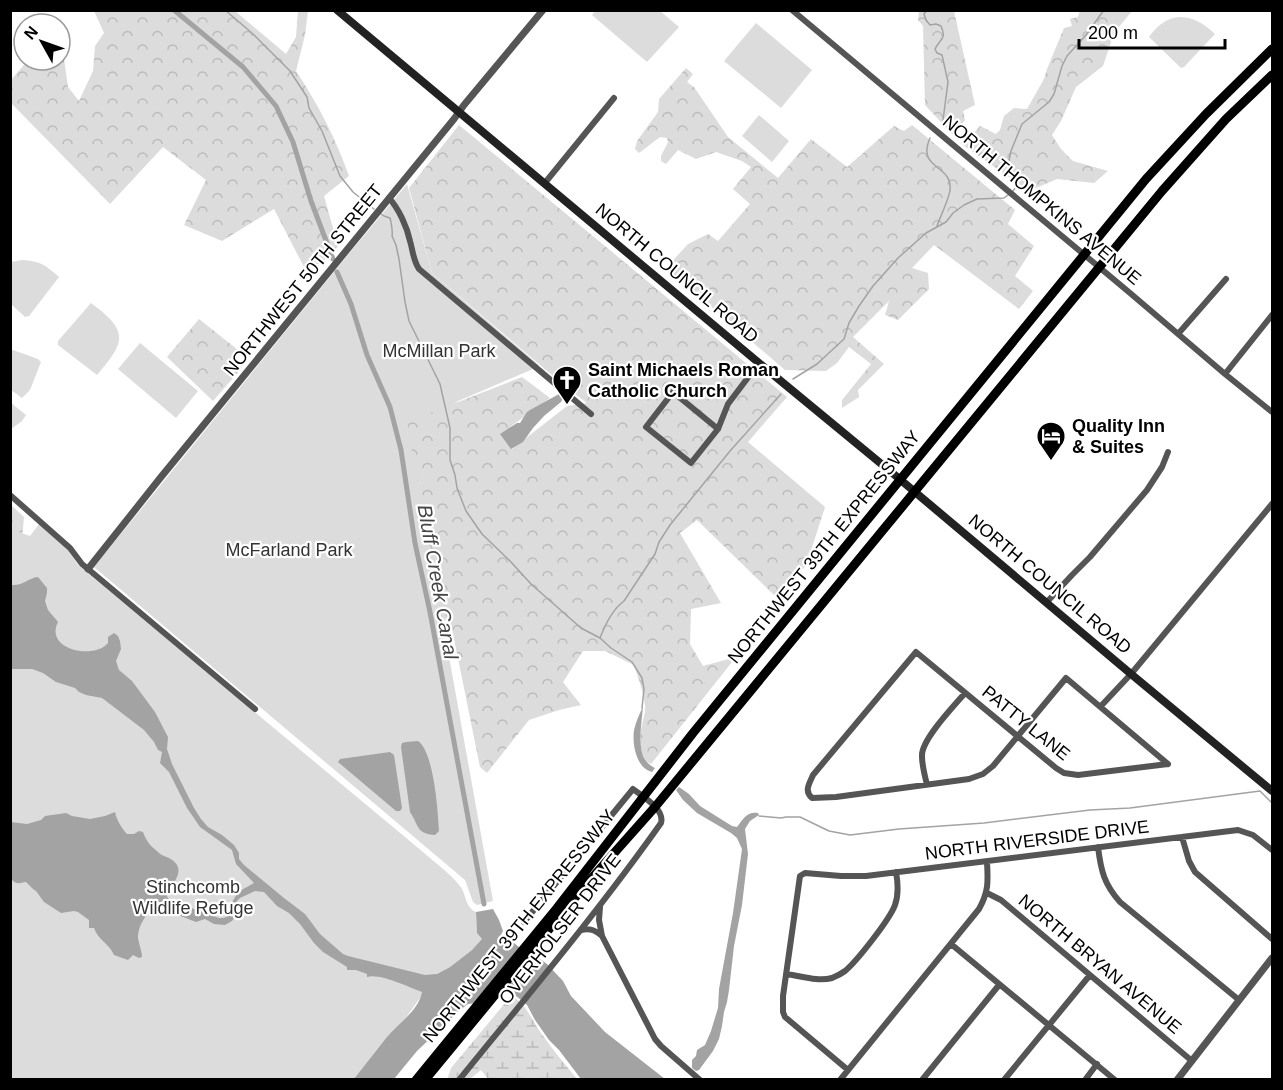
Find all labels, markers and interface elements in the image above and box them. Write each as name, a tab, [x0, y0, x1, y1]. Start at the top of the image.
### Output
north arrow	[12, 12, 72, 72]
scale bar	[1079, 12, 1224, 50]
text: N	[21, 23, 41, 43]
text: 200 m	[1088, 23, 1138, 43]
street label: NORTH THOMPKINS AVENUE	[939, 111, 1145, 289]
street label: NORTHWEST 50TH STREET	[220, 180, 386, 380]
street label: NORTH COUNCIL ROAD	[592, 199, 762, 347]
park label: McMillan Park	[382, 341, 497, 361]
place label: Saint Michaels Roman Catholic Church	[588, 360, 779, 401]
church icon: Saint Michaels Roman Catholic Church	[551, 364, 583, 406]
place label: Quality Inn & Suites	[1072, 416, 1165, 457]
hotel icon: Quality Inn & Suites	[1035, 420, 1067, 462]
street label: NORTHWEST 39TH EXPRESSWAY	[724, 427, 924, 667]
water label: Bluff Creek Canal	[414, 503, 463, 662]
street label: NORTH COUNCIL ROAD	[965, 510, 1135, 658]
park label: McFarland Park	[225, 540, 354, 560]
street label: PATTY LANE	[978, 682, 1074, 764]
street label: NORTHWEST 39TH EXPRESSWAY	[419, 806, 619, 1046]
street label: NORTH RIVERSIDE DRIVE	[924, 816, 1150, 864]
street label: OVERHOLSER DRIVE	[495, 850, 625, 1008]
park label: Stinchcomb Wildlife Refuge	[132, 877, 254, 918]
street label: NORTH BRYAN AVENUE	[1015, 890, 1185, 1038]

